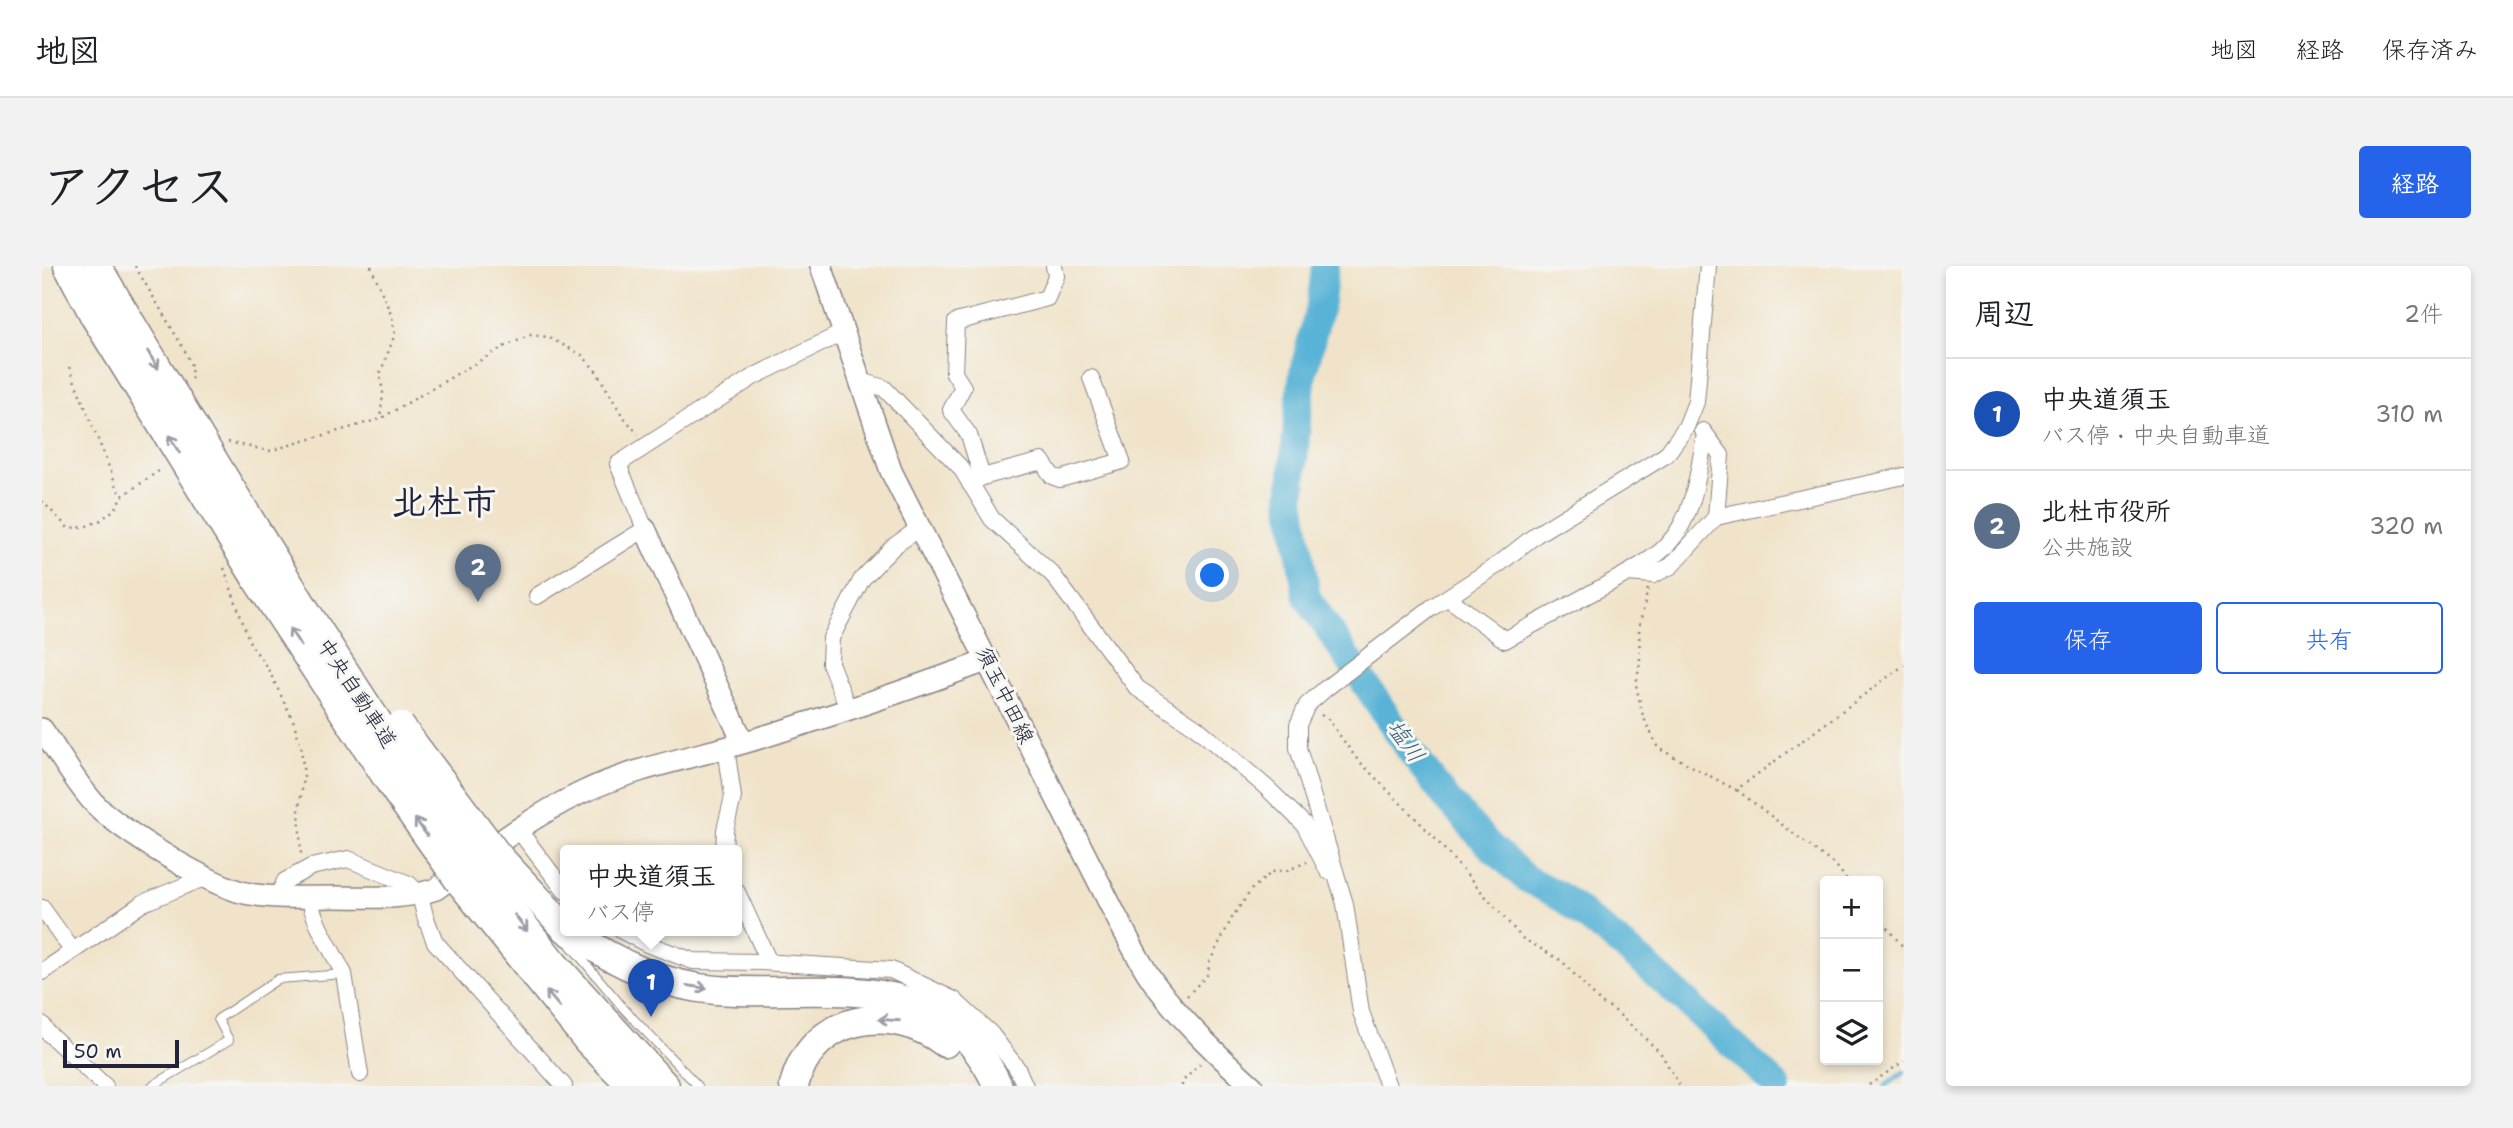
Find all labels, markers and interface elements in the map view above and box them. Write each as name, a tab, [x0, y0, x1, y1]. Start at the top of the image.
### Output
text: 地図	[35, 28, 101, 73]
text: 地図	[2210, 34, 2258, 66]
text: 経路	[2296, 34, 2344, 66]
text: 保存済み	[2382, 34, 2478, 66]
button: 経路	[2359, 146, 2471, 218]
text: アクセス	[42, 153, 235, 219]
text: 周辺	[1974, 293, 2034, 334]
text: 2件	[2404, 299, 2443, 329]
one-way arrow	[147, 350, 161, 370]
text: 中央道須玉	[2041, 381, 2171, 416]
text: 1	[1992, 399, 2002, 429]
text: 310 m	[2375, 399, 2443, 429]
text: バス停 · 中央自動車道	[2041, 420, 2270, 450]
one-way arrow	[166, 435, 180, 455]
district label: 北杜市	[391, 478, 497, 525]
text: 北杜市役所	[2041, 493, 2171, 528]
text: 2	[1989, 511, 2005, 541]
text: 320 m	[2369, 511, 2443, 541]
text: 公共施設	[2041, 532, 2133, 562]
pin: 2	[455, 544, 501, 602]
your location	[1195, 558, 1229, 592]
button: 保存	[1974, 602, 2202, 674]
button: 共有	[2216, 602, 2443, 674]
one-way arrow	[287, 628, 302, 647]
street label: 中央自動車道	[311, 633, 403, 753]
street label: 須玉中田線	[969, 642, 1041, 748]
water label: 塩川	[1380, 714, 1432, 768]
one-way arrow	[414, 817, 428, 837]
popup	[560, 845, 742, 936]
text: 中央道須玉	[586, 858, 716, 893]
map controls	[1820, 876, 1883, 1065]
button: +	[1820, 876, 1883, 939]
text: バス停	[586, 897, 655, 927]
one-way arrow	[514, 913, 529, 931]
button: −	[1820, 939, 1883, 1002]
pin: 1	[628, 959, 674, 1017]
one-way arrow	[686, 981, 708, 994]
one-way arrow	[545, 991, 561, 1009]
button: layers	[1820, 1002, 1883, 1065]
one-way arrow	[878, 1013, 901, 1026]
scale bar	[63, 1037, 178, 1069]
text: 50 m	[74, 1039, 122, 1064]

